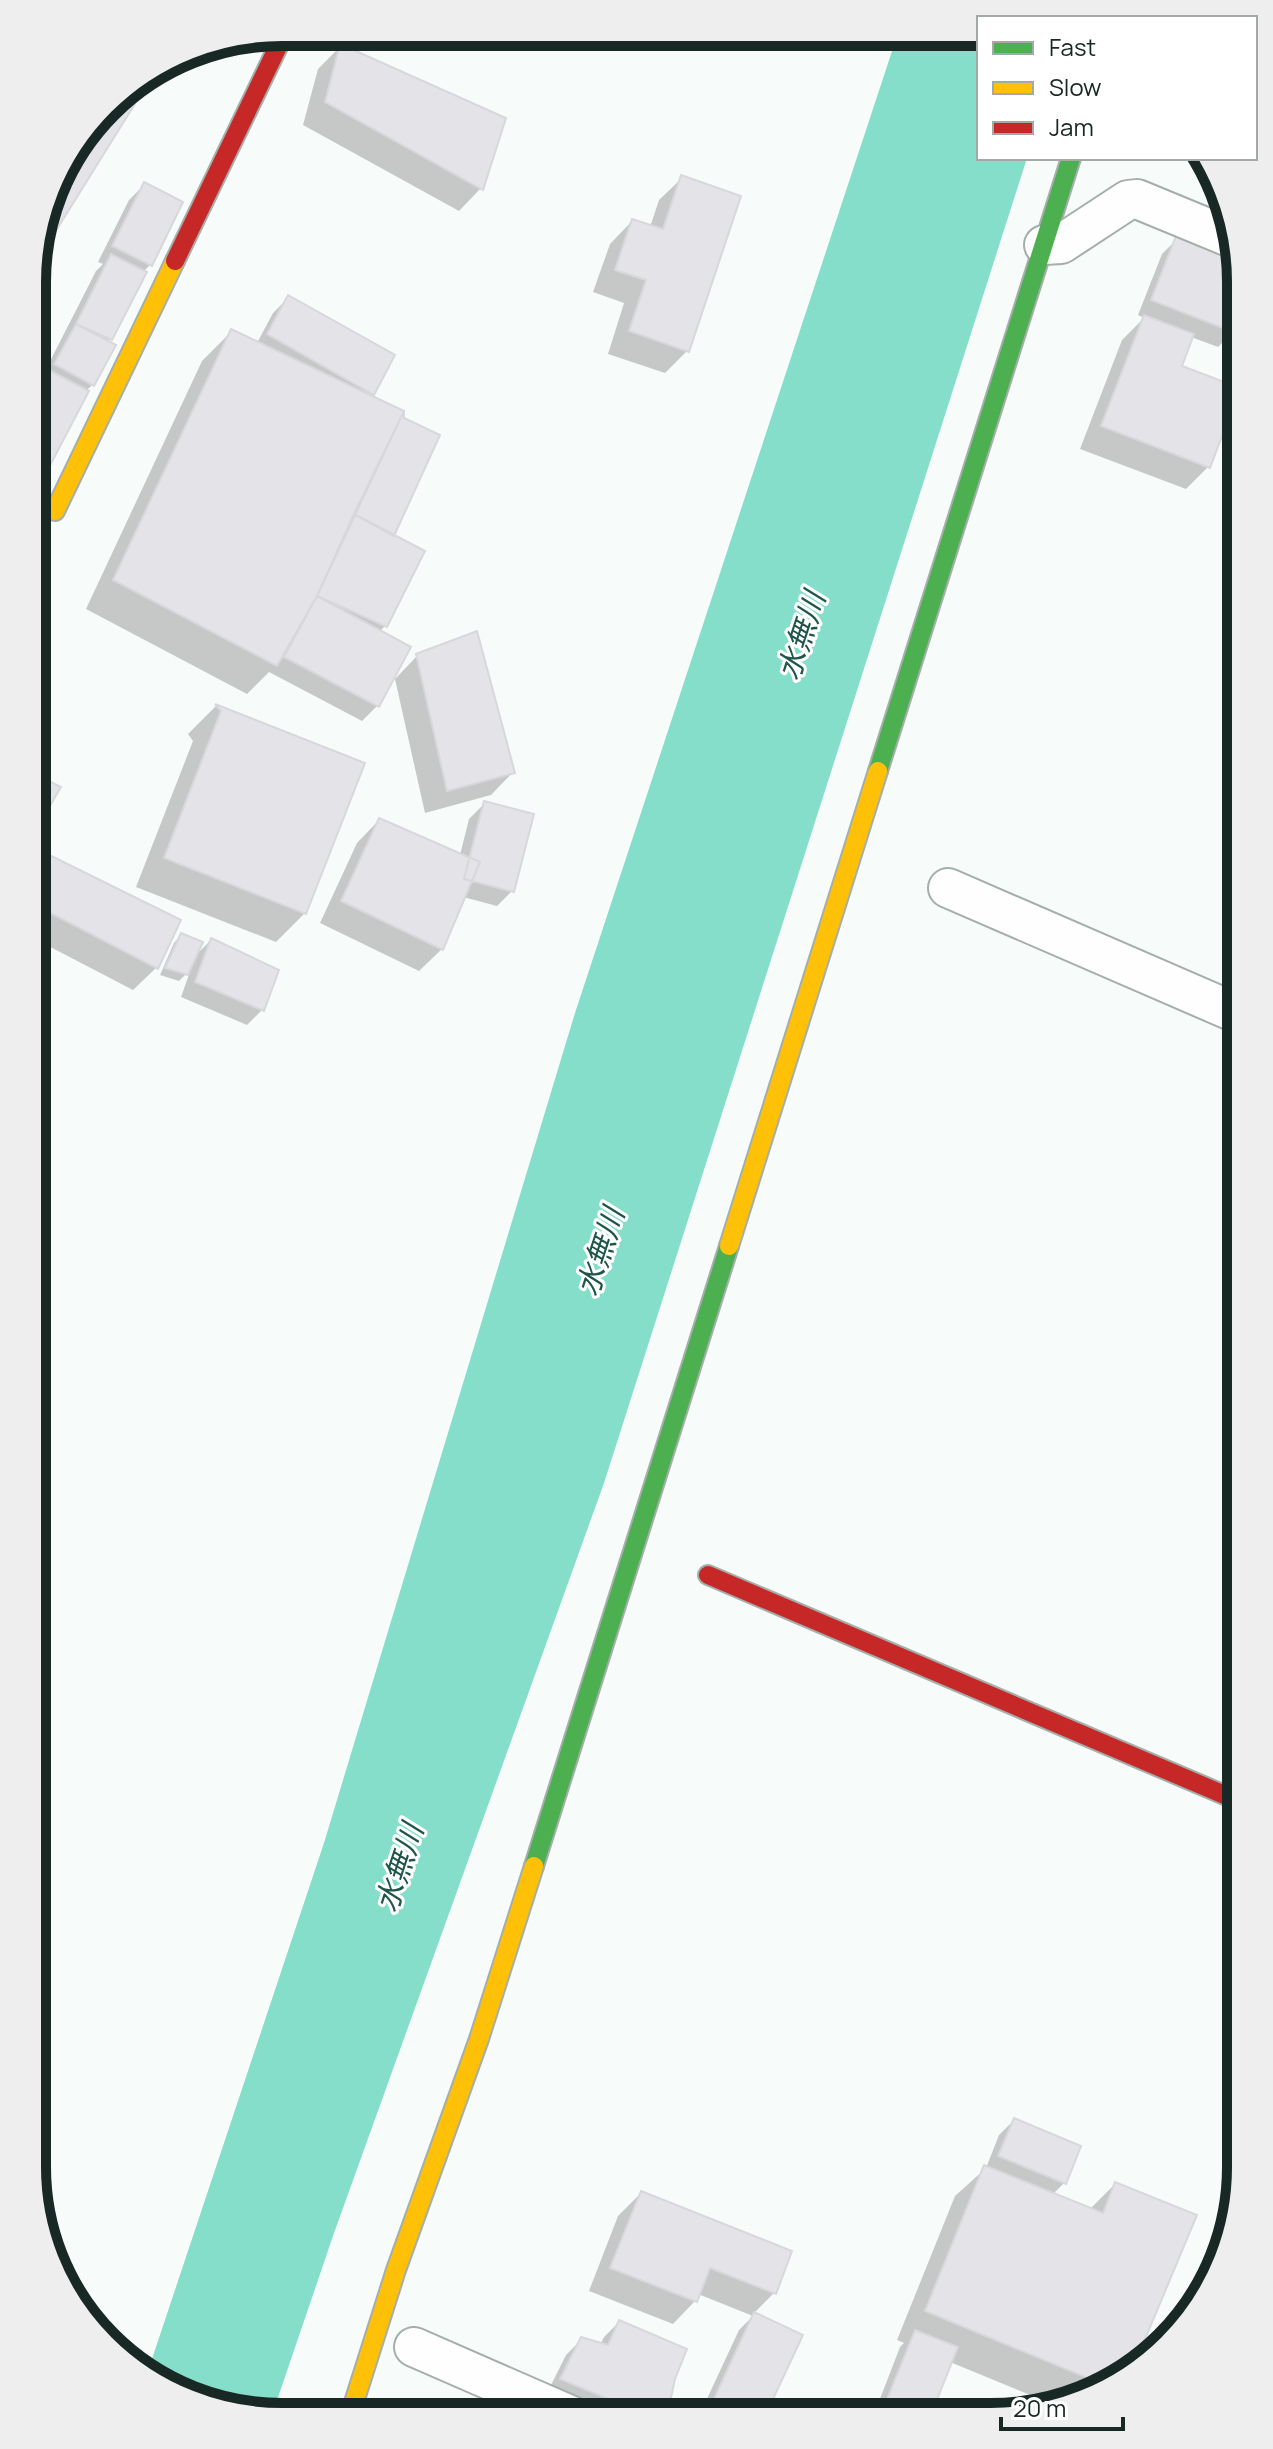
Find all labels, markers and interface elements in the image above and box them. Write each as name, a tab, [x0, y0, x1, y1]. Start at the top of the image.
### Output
legend	[977, 16, 1257, 160]
text: Fast	[1049, 30, 1096, 63]
text: Slow	[1049, 70, 1102, 103]
text: Jam	[1049, 110, 1094, 143]
water label: 水無川	[767, 584, 835, 685]
water label: 水無川	[566, 1200, 634, 1301]
water label: 水無川	[365, 1816, 433, 1917]
scale bar	[1001, 2381, 1123, 2431]
text: 20 m	[1013, 2391, 1066, 2424]

